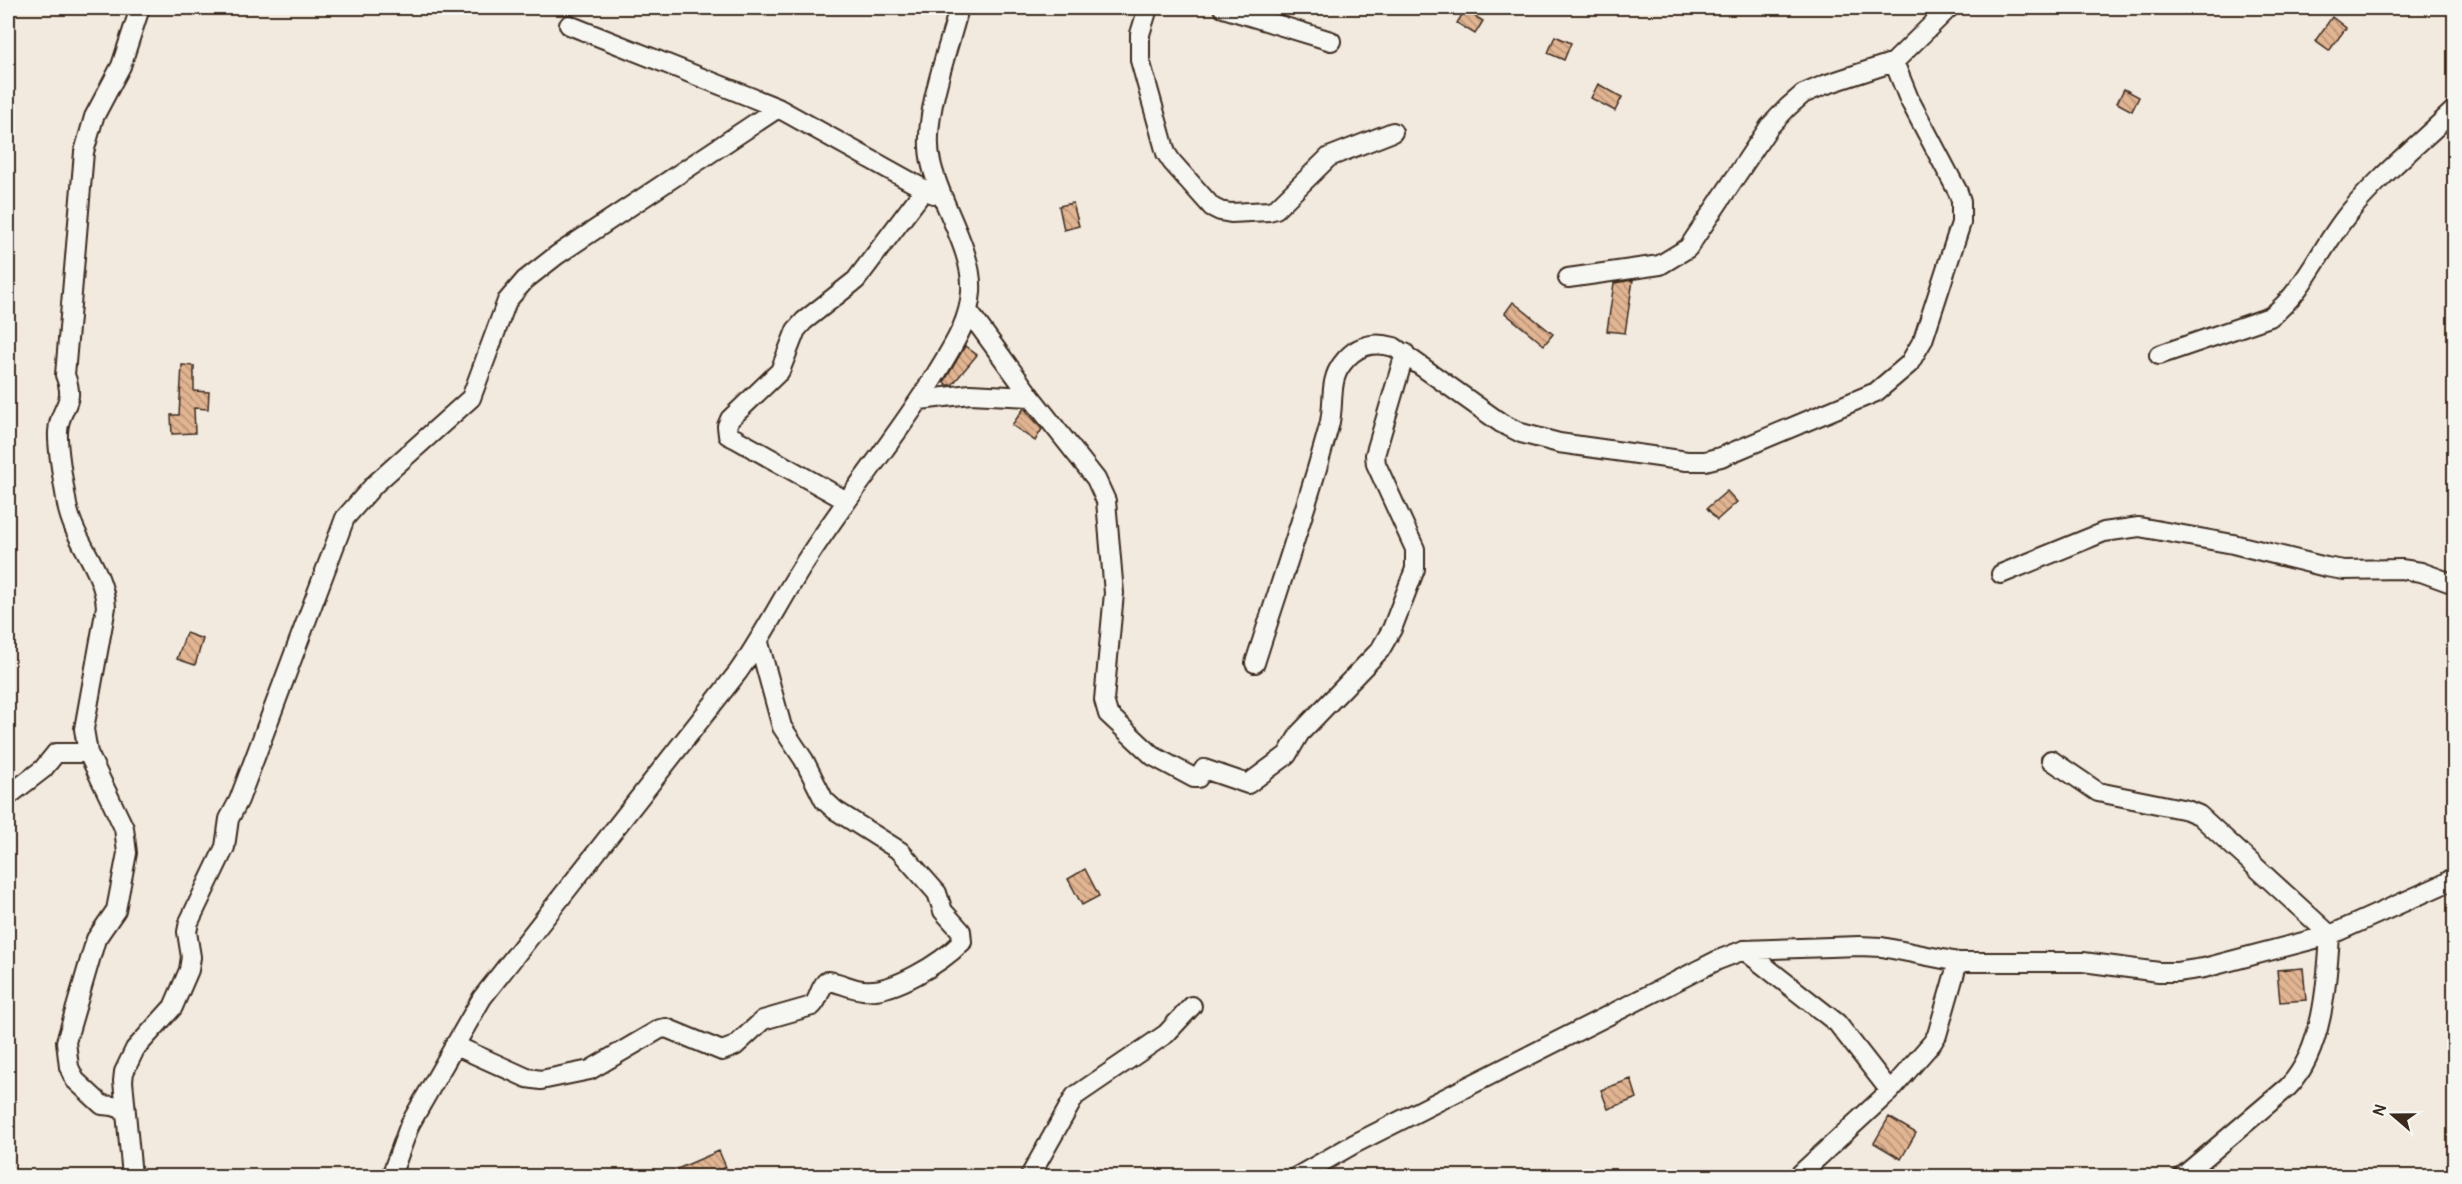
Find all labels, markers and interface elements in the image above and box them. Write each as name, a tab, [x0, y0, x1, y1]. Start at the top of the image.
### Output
north arrow	[2363, 1085, 2423, 1145]
text: N	[2369, 1102, 2391, 1119]

